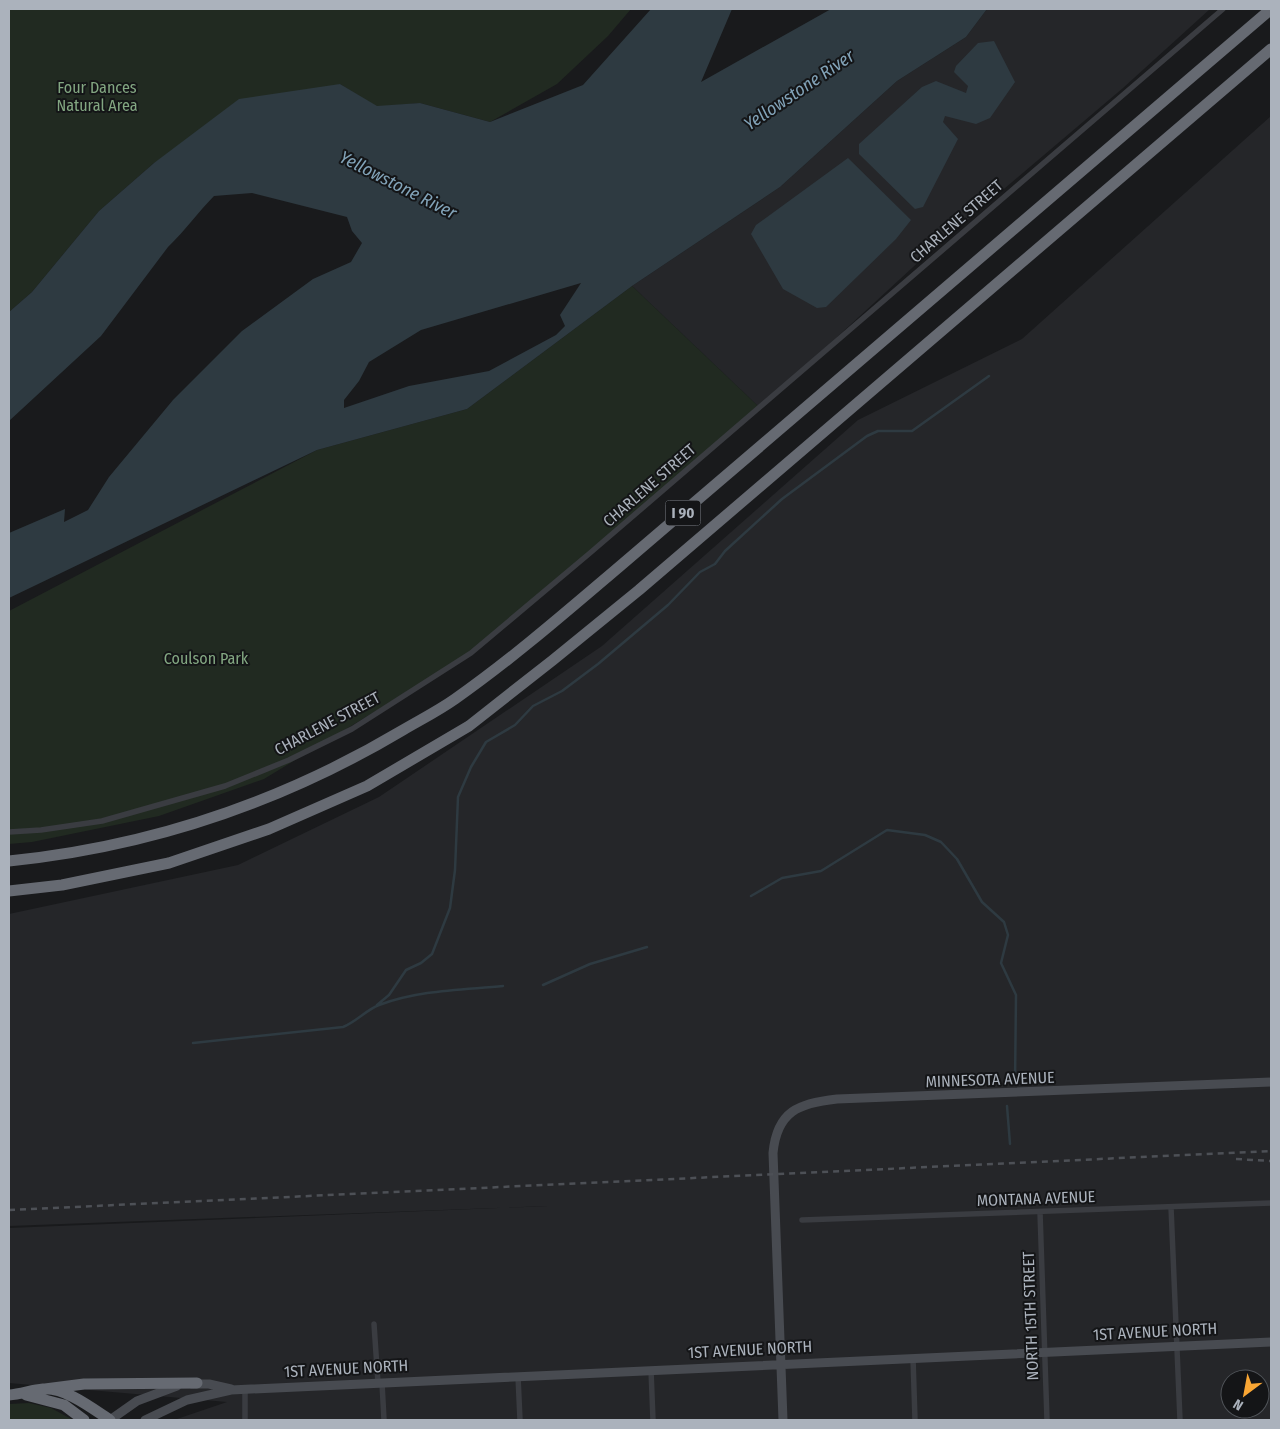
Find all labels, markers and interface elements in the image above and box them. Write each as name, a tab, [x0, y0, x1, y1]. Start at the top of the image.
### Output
water label: Yellowstone River	[740, 45, 859, 135]
park label: Four Dances Natural Area	[56, 78, 138, 115]
water label: Yellowstone River	[336, 146, 461, 224]
street label: CHARLENE STREET	[906, 176, 1007, 267]
street label: CHARLENE STREET	[599, 440, 700, 531]
road number: I 90	[666, 500, 700, 526]
park label: Coulson Park	[164, 649, 249, 668]
street label: CHARLENE STREET	[271, 687, 384, 759]
street label: MINNESOTA AVENUE	[925, 1068, 1055, 1091]
street label: MONTANA AVENUE	[977, 1187, 1095, 1210]
street label: NORTH 15TH STREET	[1019, 1251, 1042, 1381]
street label: 1ST AVENUE NORTH	[1092, 1319, 1218, 1344]
street label: 1ST AVENUE NORTH	[687, 1337, 813, 1362]
street label: 1ST AVENUE NORTH	[283, 1356, 409, 1381]
north arrow	[1220, 1369, 1270, 1419]
text: N	[1230, 1395, 1246, 1414]

